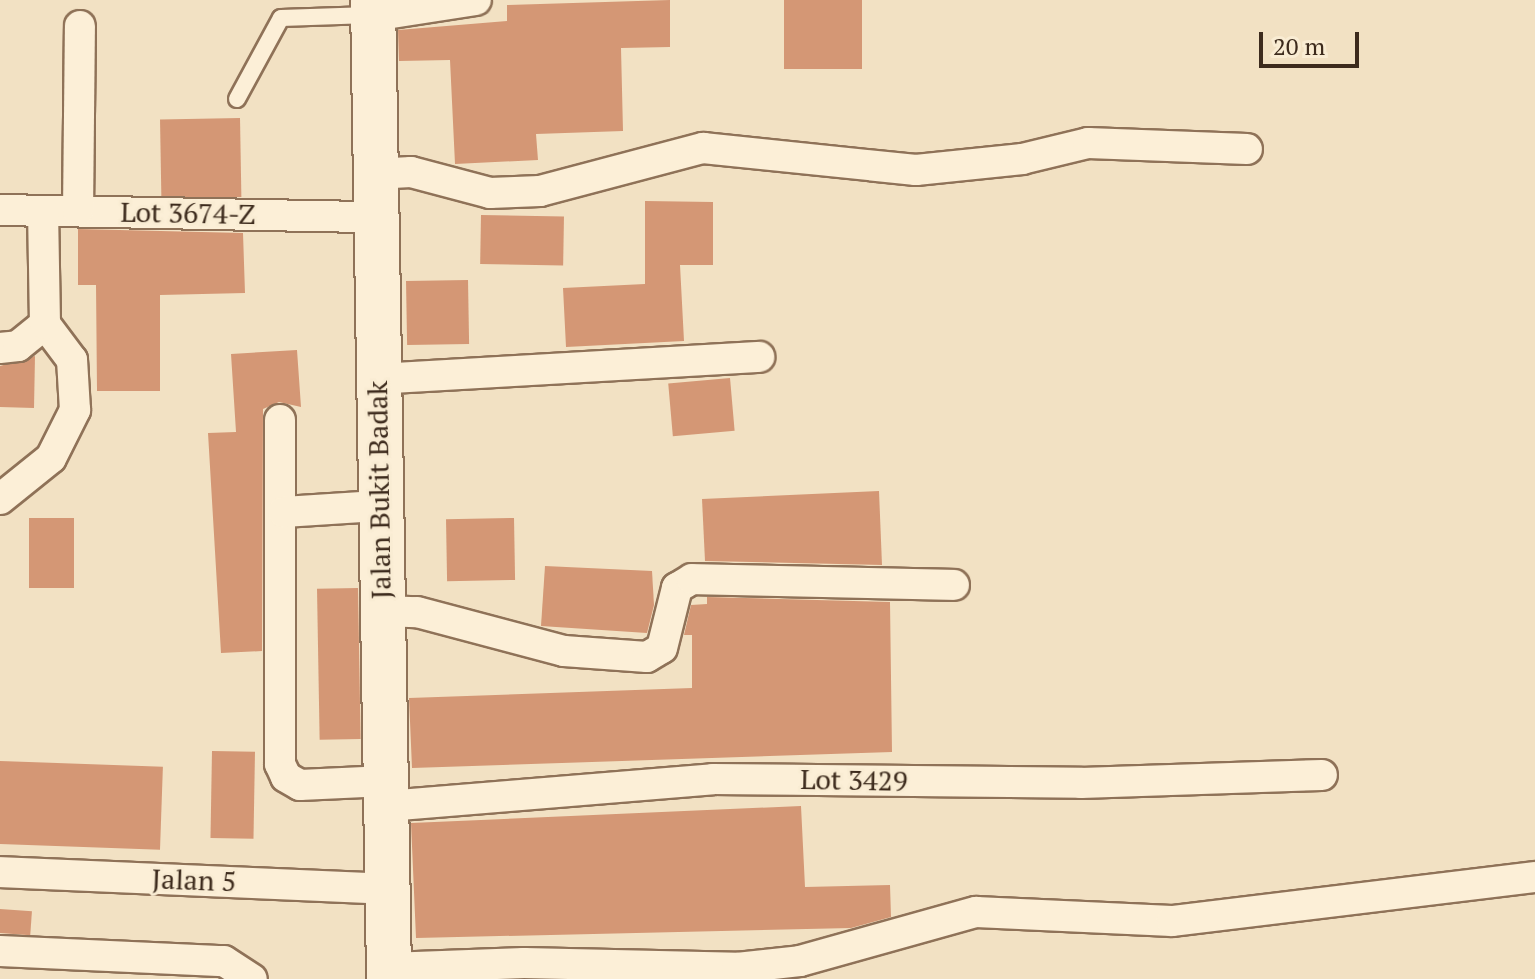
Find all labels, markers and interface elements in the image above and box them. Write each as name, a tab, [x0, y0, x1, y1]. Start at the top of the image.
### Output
scale bar	[1263, 16, 1363, 66]
text: 20 m	[1273, 30, 1325, 62]
street label: Lot 3674-Z	[120, 195, 256, 231]
street label: Jalan Bukit Badak	[360, 380, 398, 600]
street label: Lot 3429	[800, 762, 908, 798]
street label: Jalan 5	[151, 862, 237, 898]

